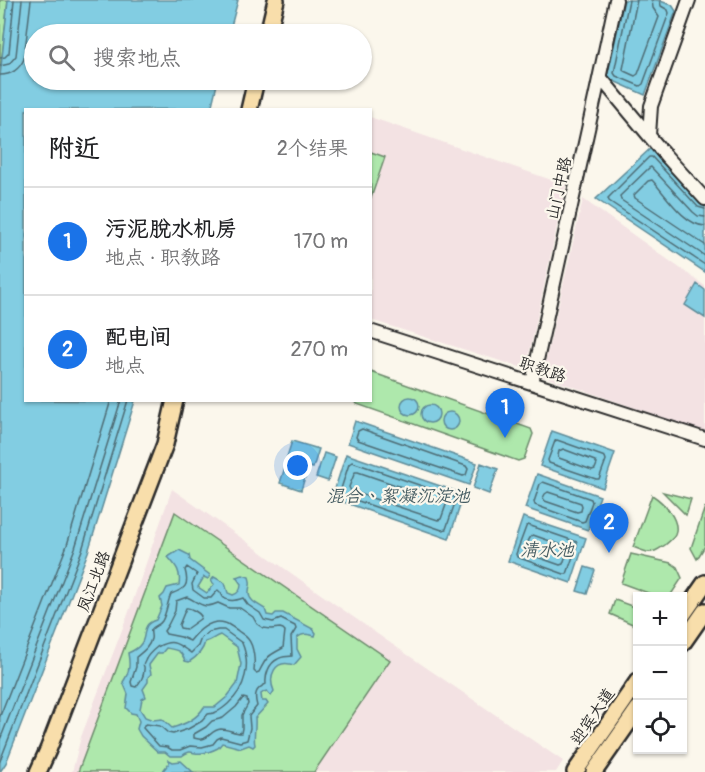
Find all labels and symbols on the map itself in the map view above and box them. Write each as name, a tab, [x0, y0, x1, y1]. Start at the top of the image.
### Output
street label: 山门中路	[542, 155, 576, 222]
street label: 职教路	[517, 353, 569, 387]
pin: 1	[486, 388, 524, 438]
your location	[283, 451, 312, 480]
water label: 混合、絮凝沉淀池	[326, 485, 471, 508]
pin: 2	[590, 504, 628, 553]
water label: 清水池	[520, 539, 575, 562]
street label: 凤江北路	[73, 548, 115, 615]
street label: 迎宾大道	[567, 684, 619, 749]

